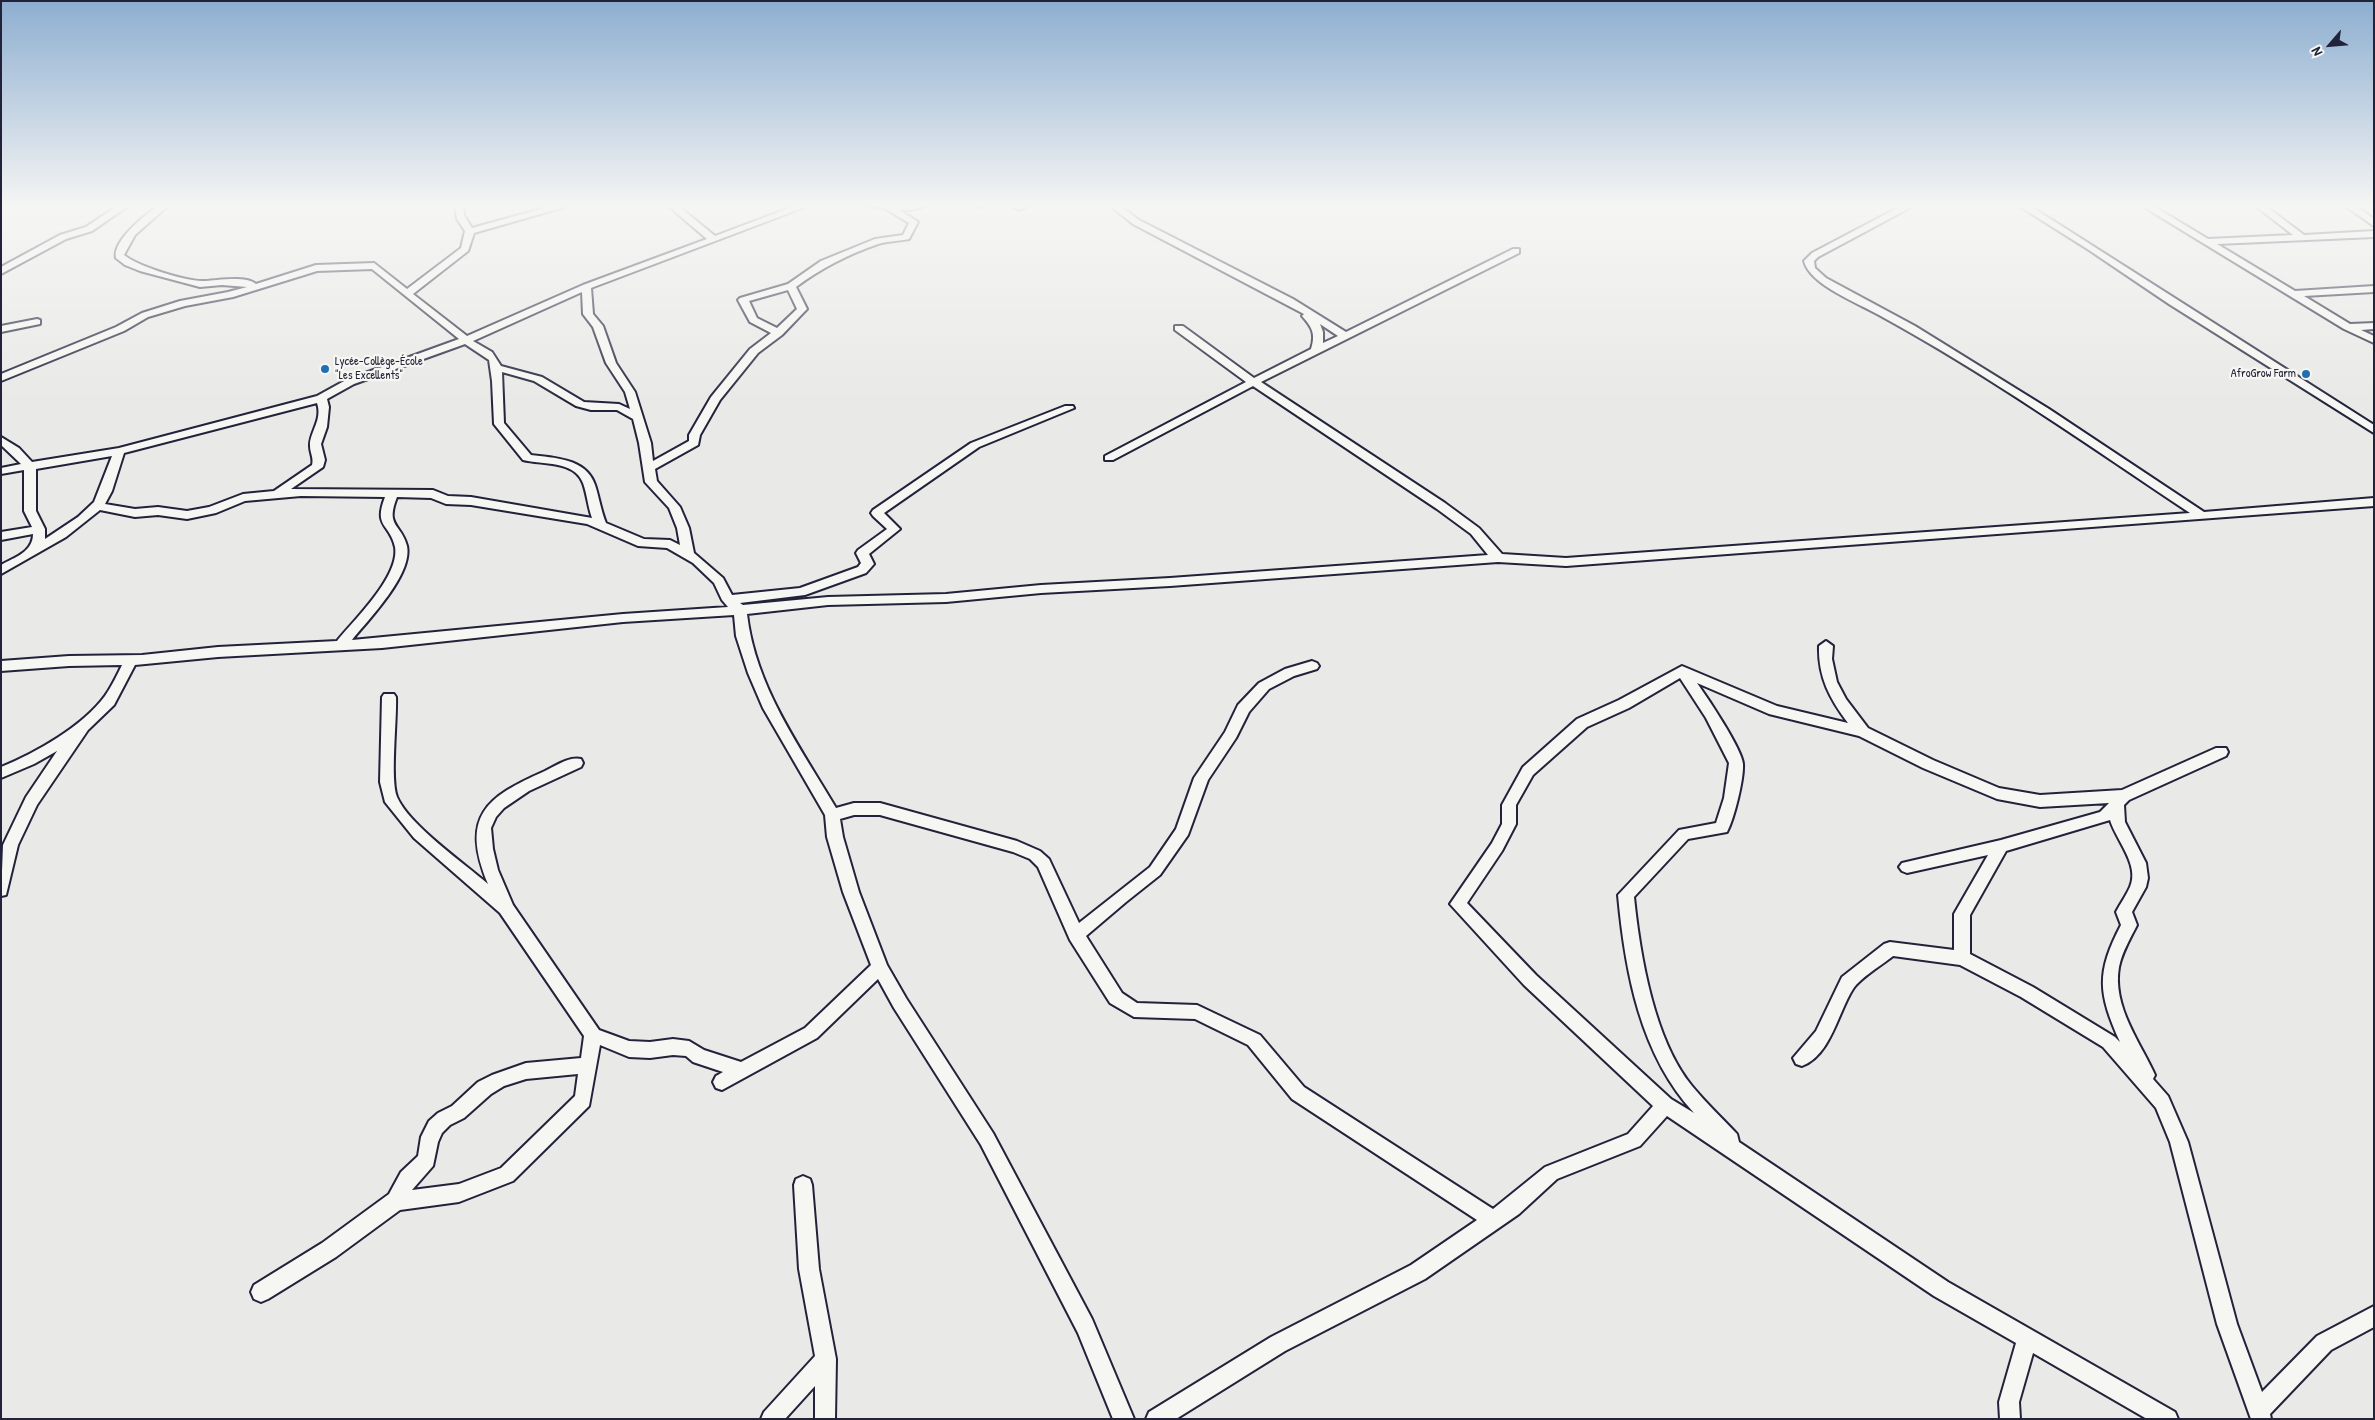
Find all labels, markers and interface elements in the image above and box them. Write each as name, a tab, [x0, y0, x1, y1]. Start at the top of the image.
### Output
north arrow	[2305, 20, 2355, 70]
text: N	[2306, 44, 2326, 60]
place label: Lycée-Collège-École "Les Excellents"	[335, 355, 423, 383]
marker: Lycée-Collège-École "Les Excellents"	[319, 363, 331, 375]
place label: AfroGrow Farm	[2231, 367, 2296, 381]
marker: AfroGrow Farm	[2300, 368, 2312, 380]

